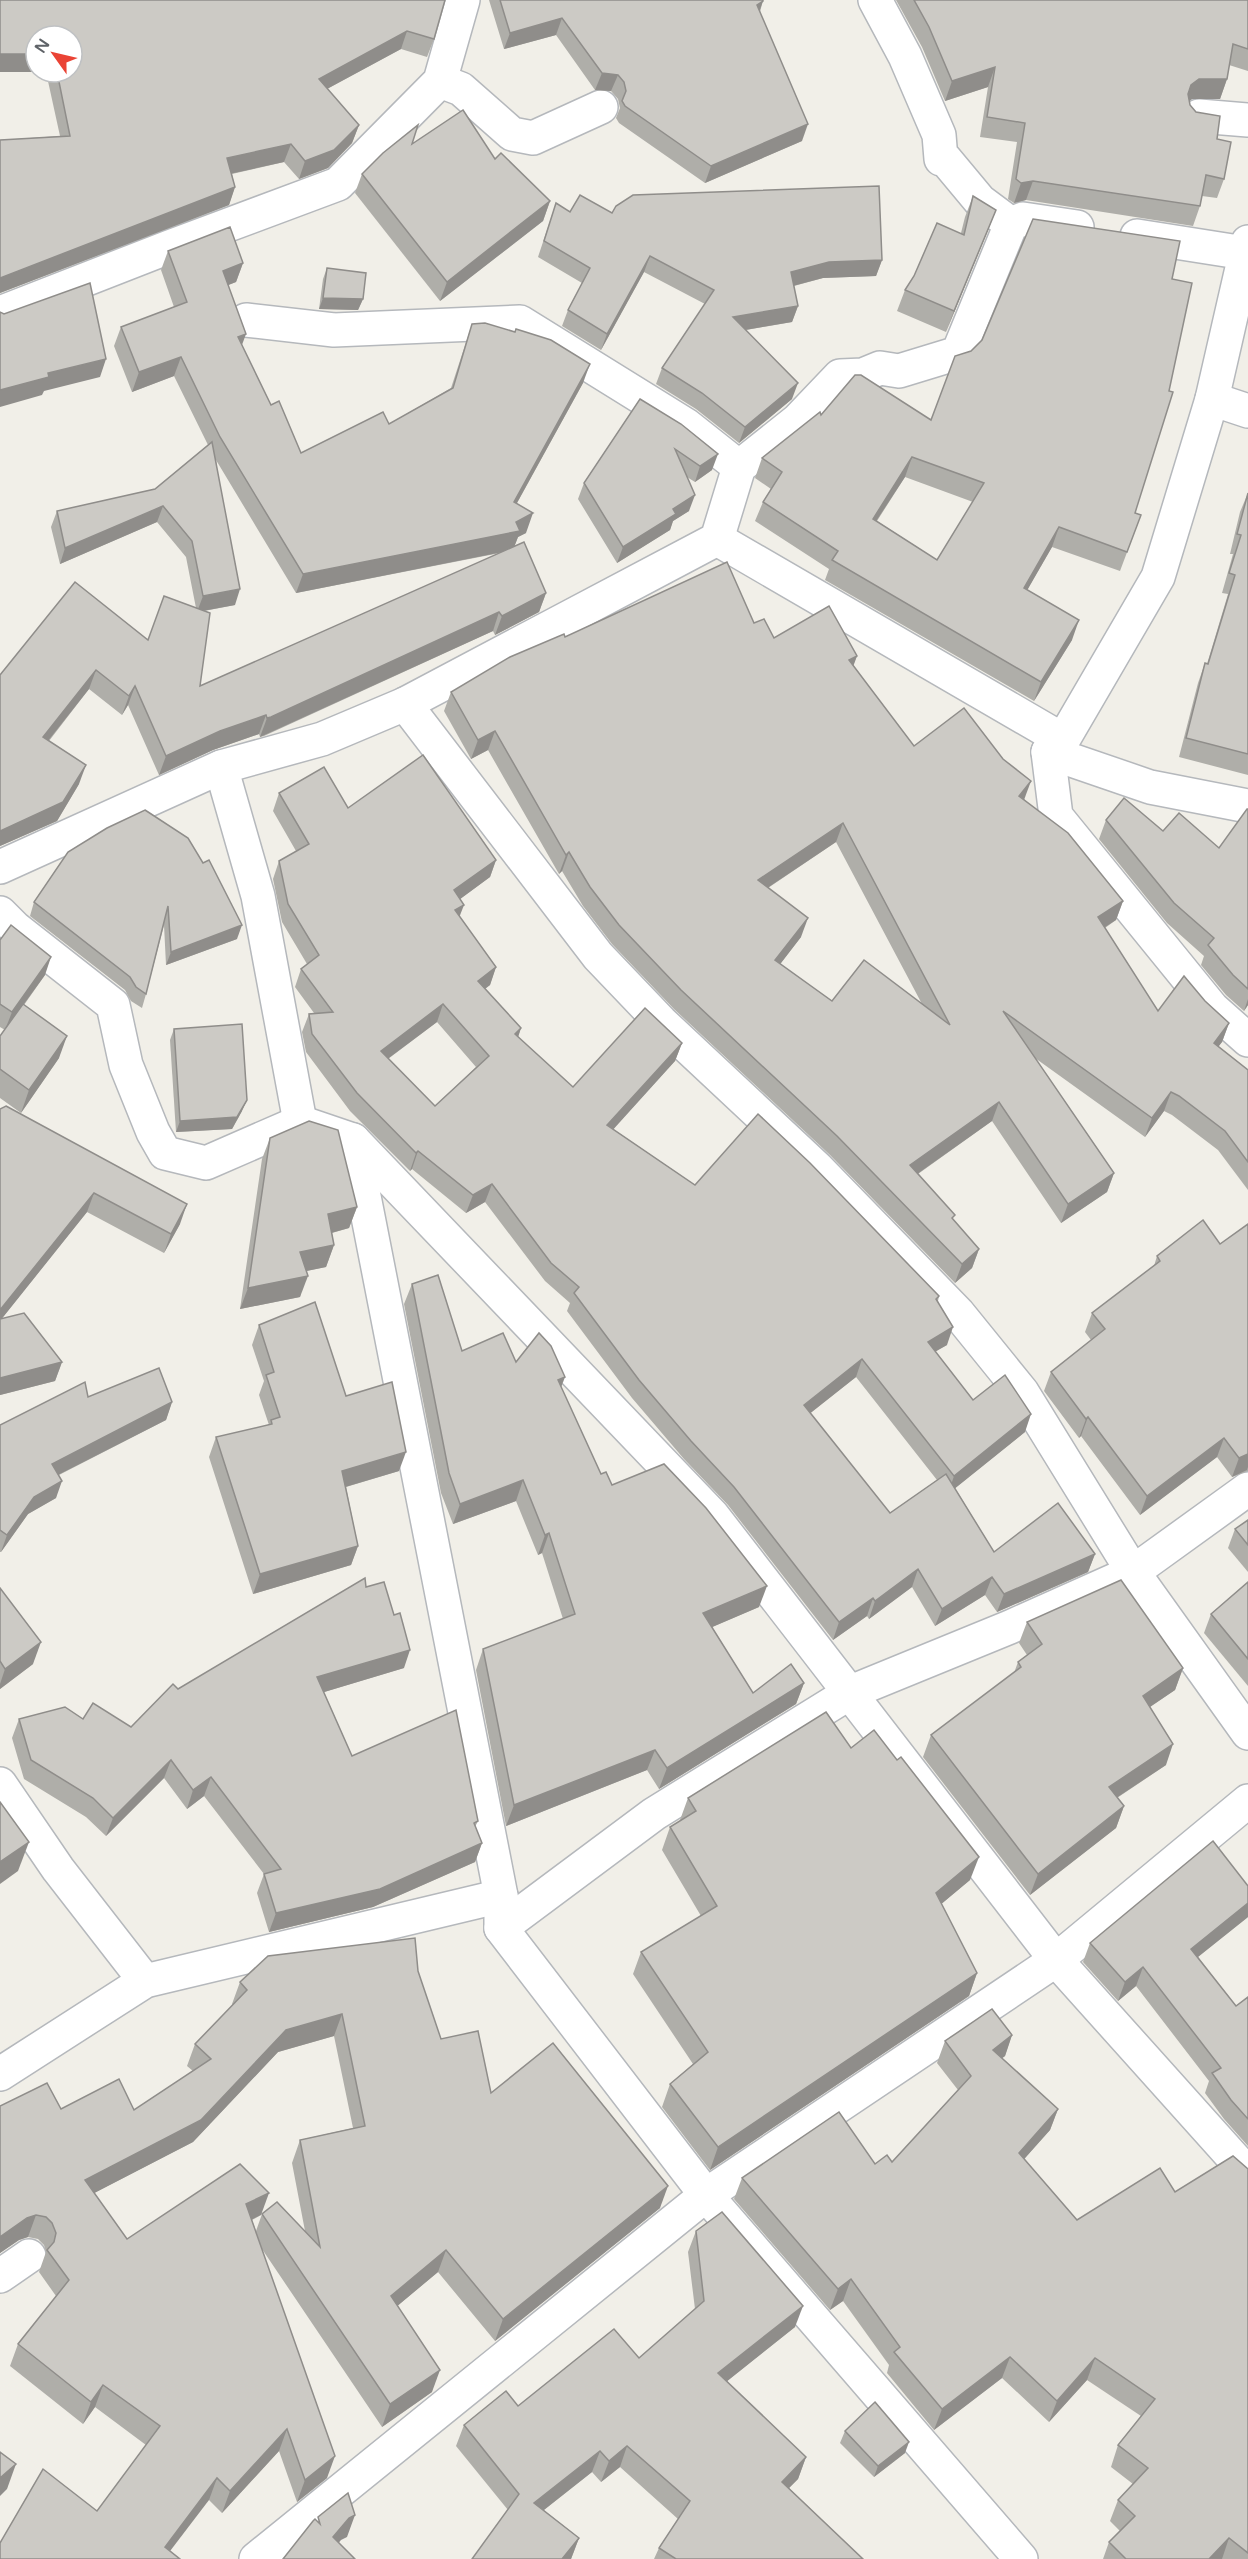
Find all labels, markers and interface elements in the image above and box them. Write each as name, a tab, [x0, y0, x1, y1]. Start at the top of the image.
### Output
north arrow	[24, 24, 84, 84]
text: N	[31, 35, 54, 57]

